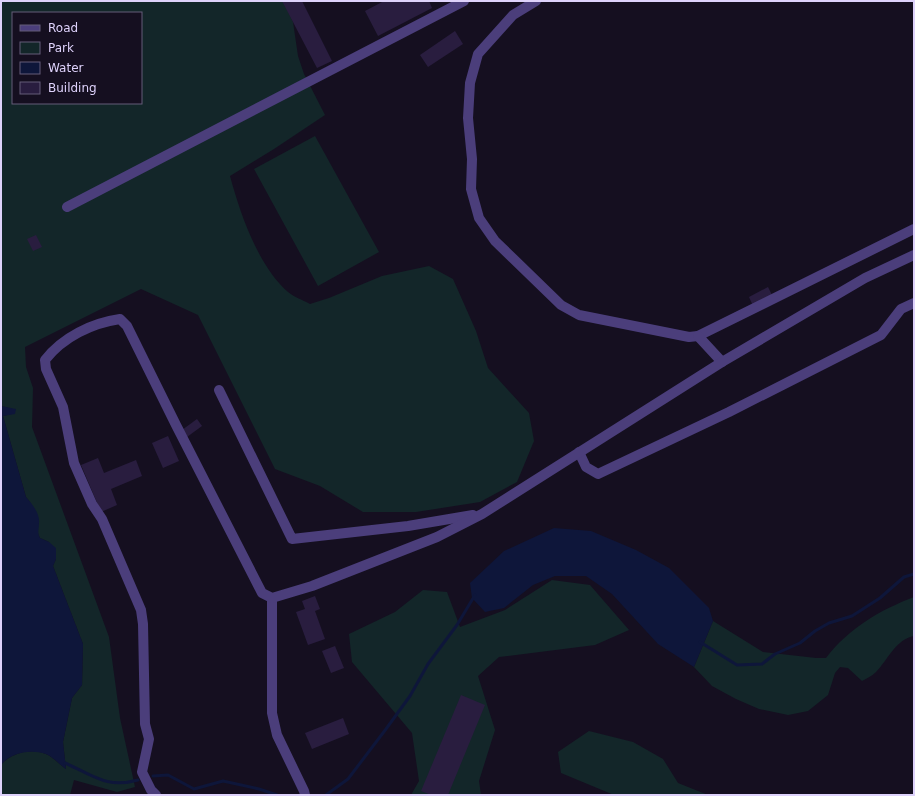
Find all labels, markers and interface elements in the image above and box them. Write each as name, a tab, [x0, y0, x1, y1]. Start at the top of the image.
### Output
legend	[12, 12, 142, 104]
text: Road	[48, 21, 78, 35]
text: Park	[48, 41, 74, 55]
text: Water	[48, 61, 84, 75]
text: Building	[48, 81, 97, 95]

